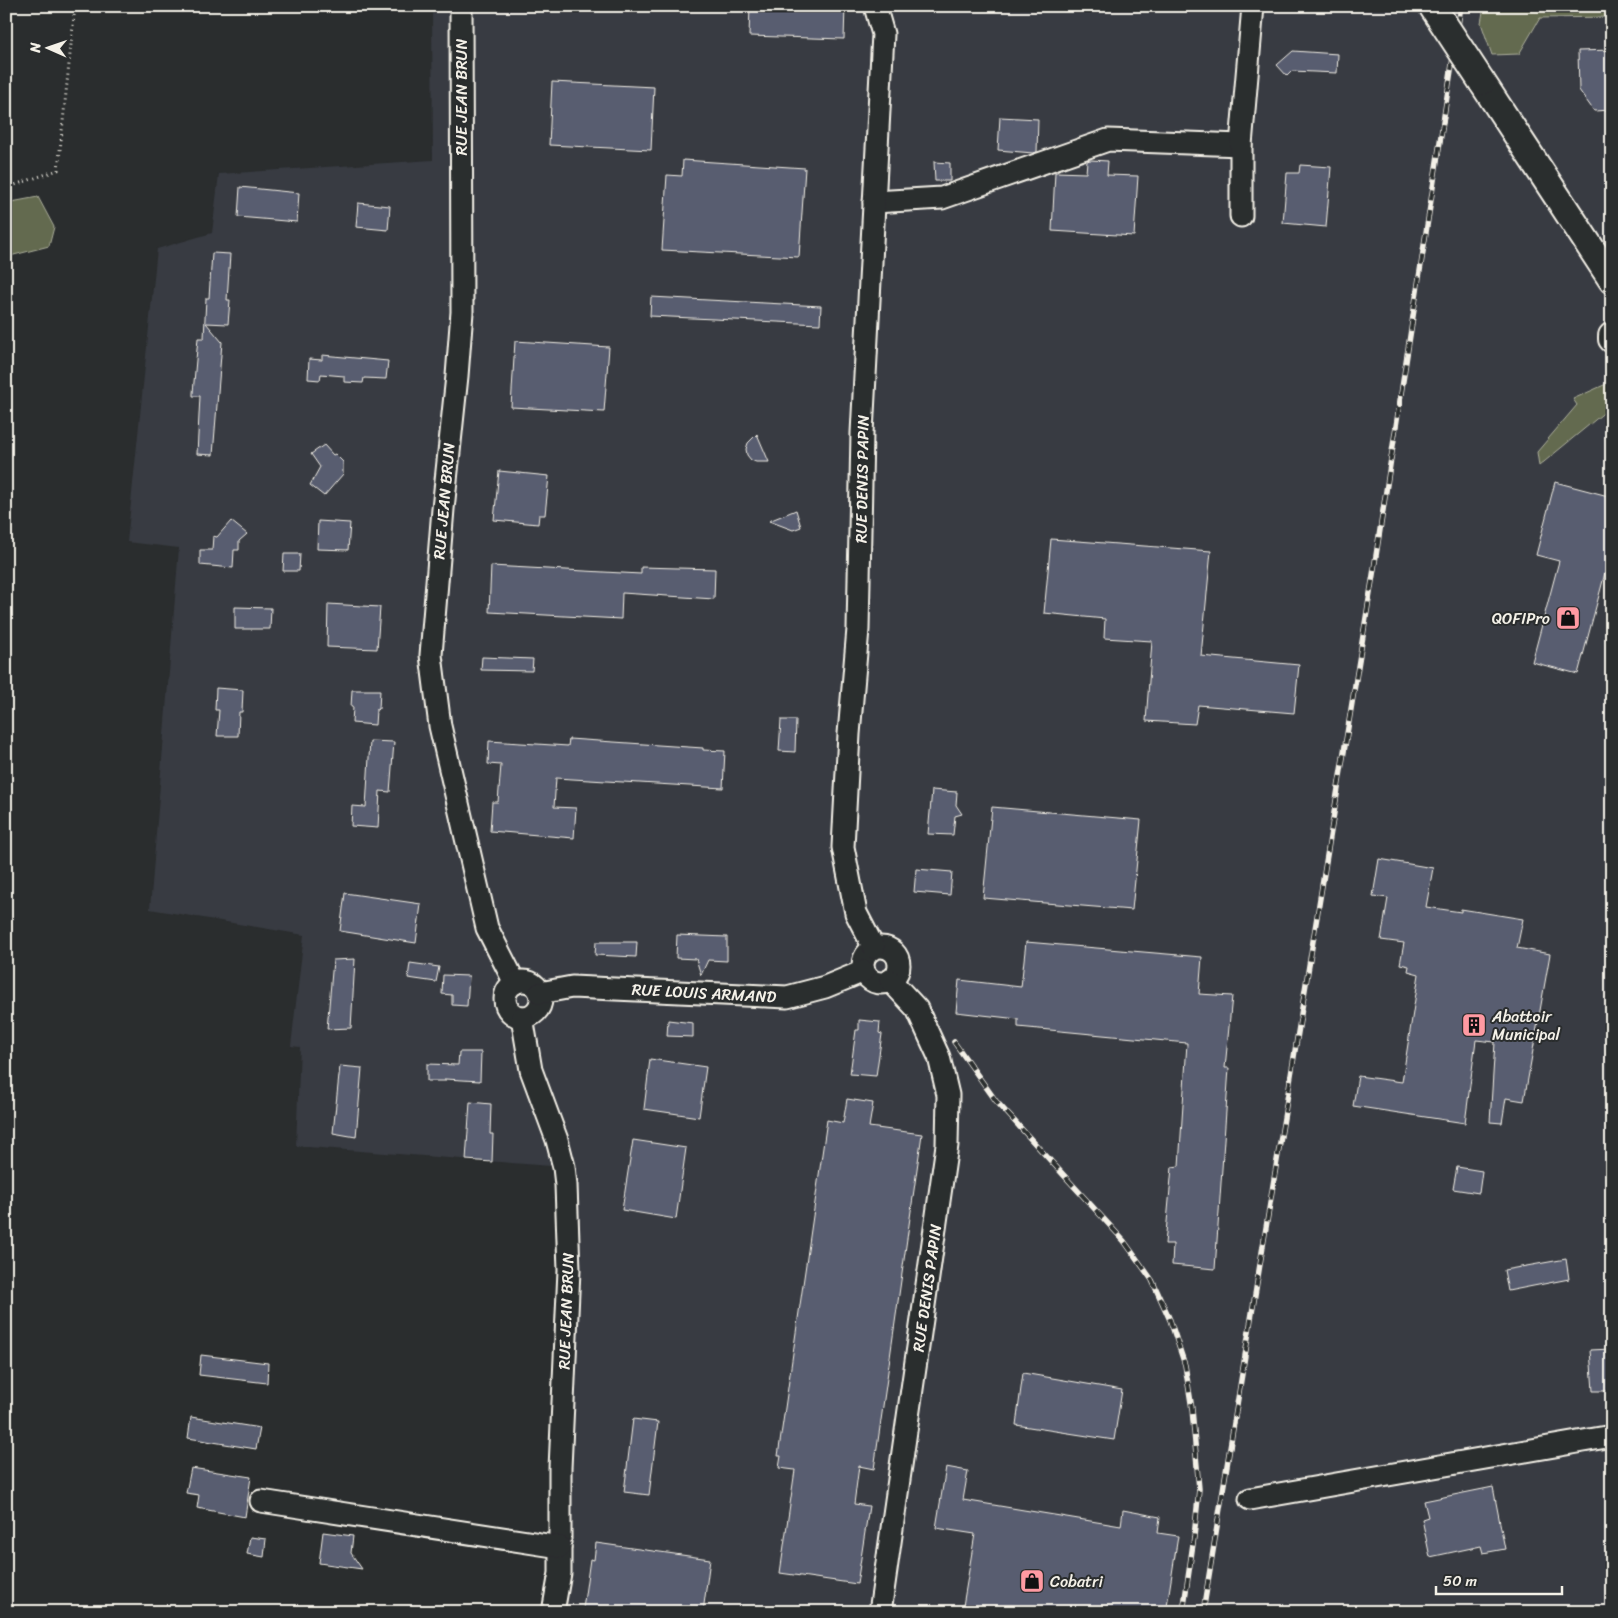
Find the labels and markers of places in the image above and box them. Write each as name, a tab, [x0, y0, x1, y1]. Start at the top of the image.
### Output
place label: QOFIPro	[1492, 604, 1550, 633]
shop icon: QOFIPro	[1555, 605, 1581, 631]
place label: Abattoir Municipal	[1491, 1002, 1561, 1049]
building icon: Abattoir Municipal	[1461, 1012, 1487, 1038]
place label: Cobatri	[1050, 1567, 1103, 1596]
shop icon: Cobatri	[1019, 1568, 1045, 1594]

